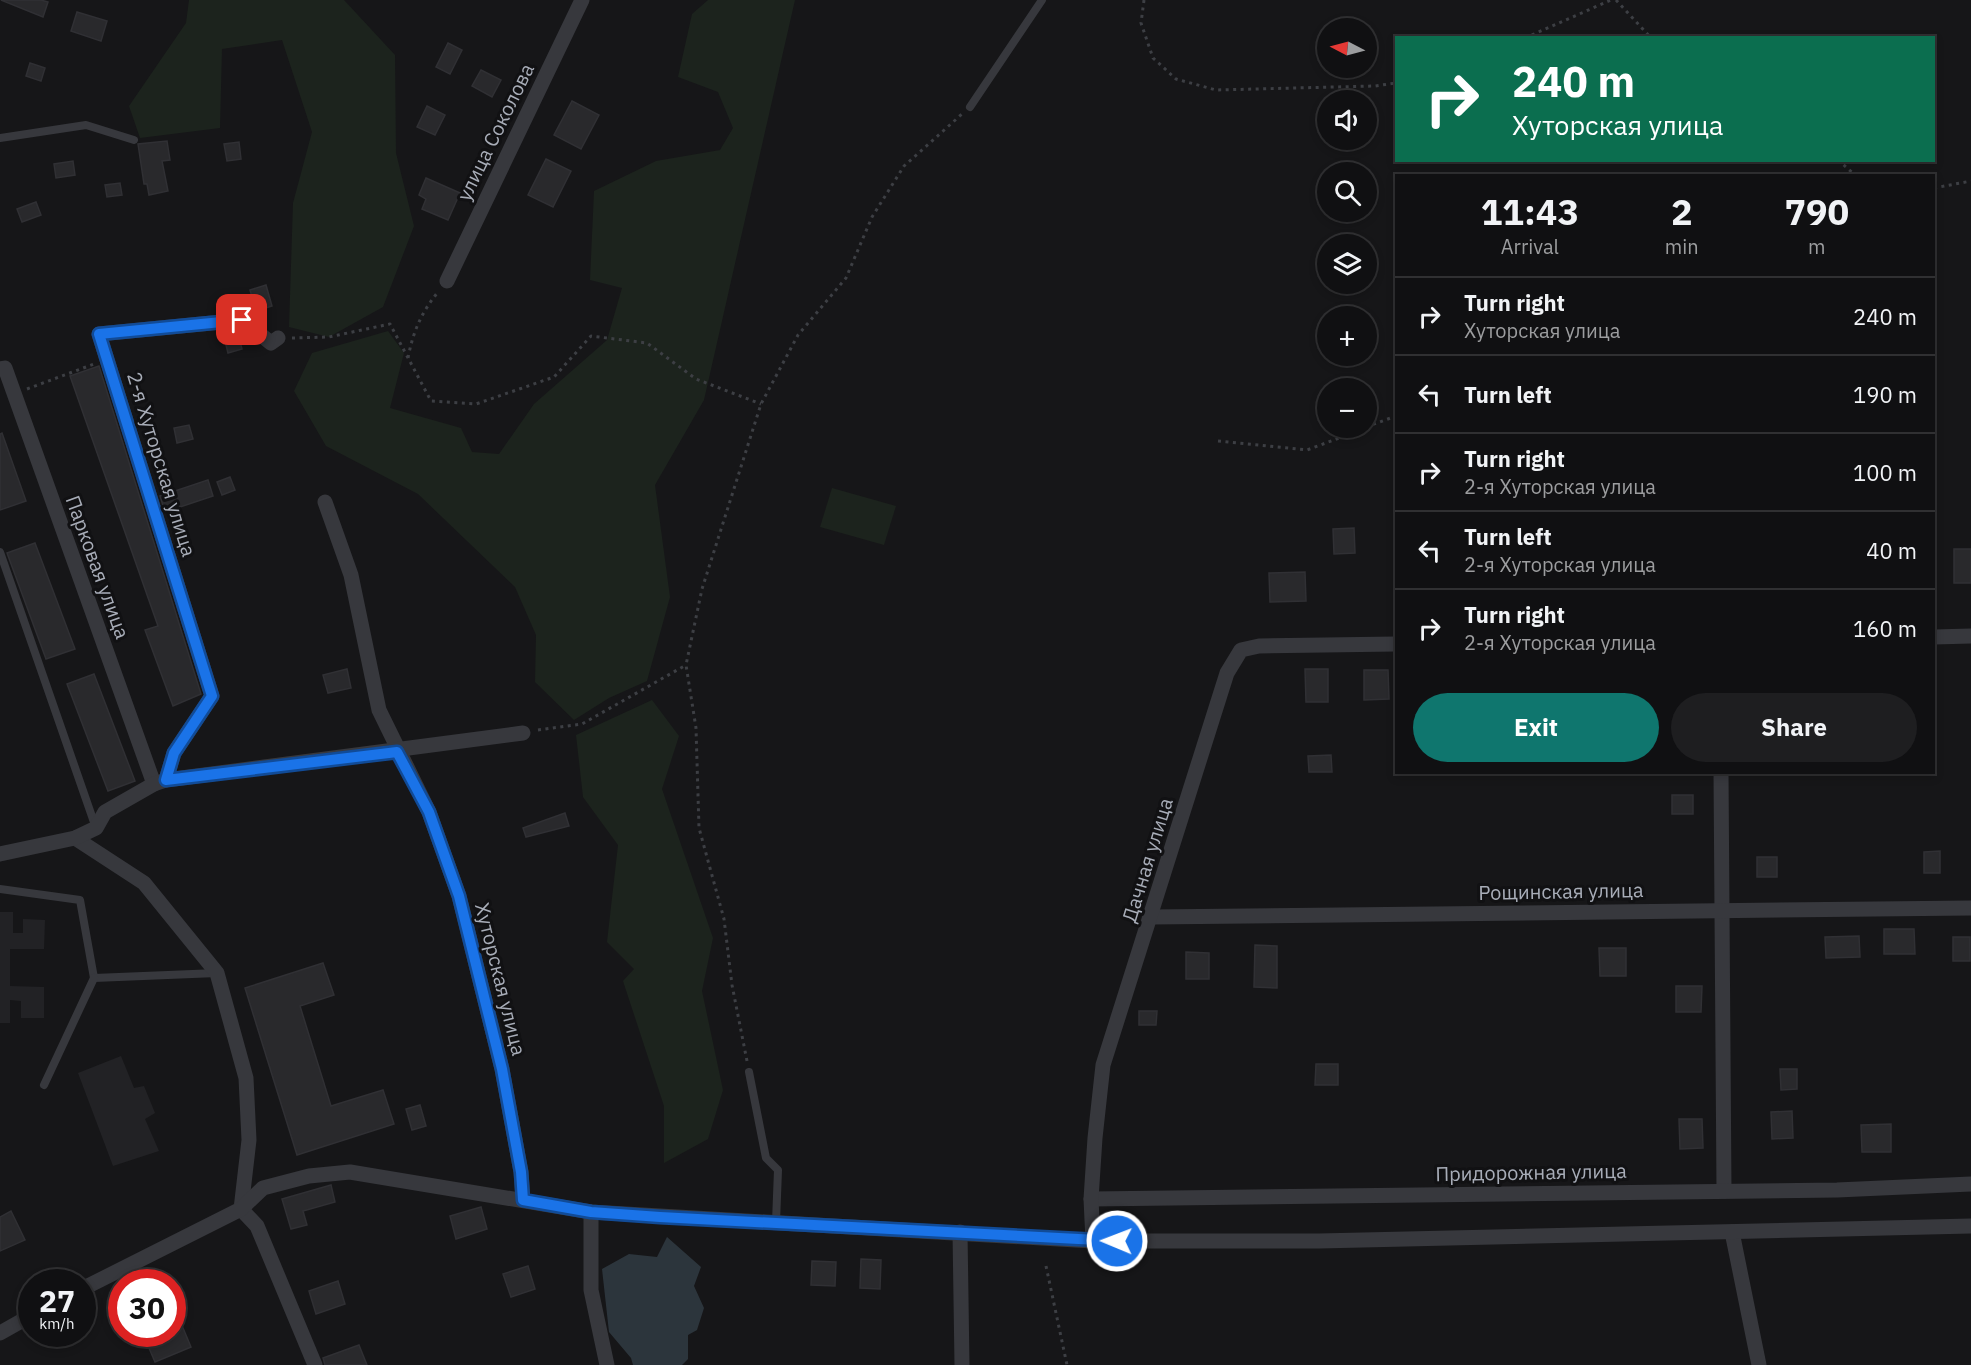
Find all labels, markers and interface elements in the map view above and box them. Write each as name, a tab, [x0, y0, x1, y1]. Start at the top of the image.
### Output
north arrow	[1317, 18, 1377, 78]
map controls	[1317, 18, 1377, 438]
text: 240 m	[1512, 54, 1635, 109]
street label: улица Соколова	[450, 58, 540, 205]
icon: right	[1413, 60, 1491, 138]
button: sound	[1317, 90, 1377, 150]
text: Хуторская улица	[1512, 107, 1723, 142]
button: search	[1317, 162, 1377, 222]
text: 11:43	[1481, 188, 1579, 235]
text: 2	[1671, 188, 1693, 235]
text: 790	[1784, 188, 1849, 235]
text: Arrival	[1501, 233, 1559, 260]
text: min	[1665, 233, 1699, 260]
text: m	[1808, 233, 1826, 260]
button: layers	[1317, 234, 1377, 294]
text: Turn right	[1464, 288, 1565, 317]
pin	[216, 294, 267, 345]
icon: right	[1413, 300, 1446, 333]
text: 240 m	[1853, 302, 1917, 331]
icon: arrive	[225, 303, 258, 336]
button: +	[1317, 306, 1377, 366]
text: Хуторская улица	[1464, 317, 1621, 344]
street label: 2-я Хуторская улица	[121, 368, 203, 560]
button: −	[1317, 378, 1377, 438]
icon: left	[1413, 378, 1446, 411]
text: Turn left	[1464, 380, 1552, 409]
text: 190 m	[1853, 380, 1917, 409]
text: Turn right	[1464, 444, 1565, 473]
icon: right	[1413, 456, 1446, 489]
text: 100 m	[1853, 458, 1917, 487]
text: 2-я Хуторская улица	[1464, 473, 1656, 500]
street label: Парковая улица	[60, 492, 137, 643]
text: Turn left	[1464, 522, 1552, 551]
icon: left	[1413, 534, 1446, 567]
text: 40 m	[1866, 536, 1917, 565]
text: 2-я Хуторская улица	[1464, 551, 1656, 578]
text: Turn right	[1464, 600, 1565, 629]
icon: right	[1413, 612, 1446, 645]
text: 160 m	[1853, 614, 1917, 643]
text: 2-я Хуторская улица	[1464, 629, 1656, 656]
button: Exit	[1413, 693, 1659, 762]
button: Share	[1671, 693, 1917, 762]
street label: Дачная улица	[1115, 794, 1179, 926]
street label: Рощинская улица	[1478, 876, 1644, 906]
street label: Хуторская улица	[469, 900, 533, 1059]
street label: Придорожная улица	[1435, 1157, 1627, 1187]
position arrow	[1085, 1209, 1149, 1273]
speed limit sign: 30	[108, 1269, 186, 1347]
text: 27	[39, 1281, 75, 1320]
text: km/h	[39, 1314, 75, 1333]

